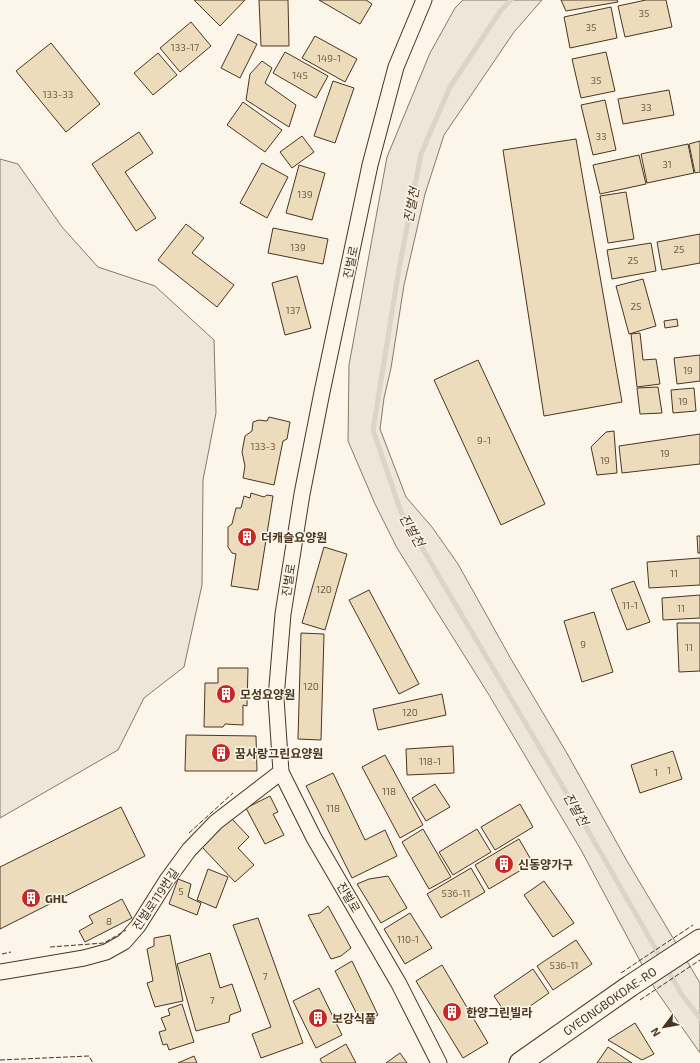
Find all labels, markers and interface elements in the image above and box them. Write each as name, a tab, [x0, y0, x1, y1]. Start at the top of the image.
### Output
house number: 35	[639, 7, 649, 19]
house number: 35	[586, 21, 596, 33]
house number: 133-17	[171, 41, 199, 53]
house number: 149-1	[317, 52, 341, 64]
house number: 145	[292, 69, 308, 81]
house number: 35	[591, 74, 601, 86]
house number: 133-33	[43, 88, 73, 100]
house number: 33	[640, 101, 652, 113]
house number: 33	[595, 130, 607, 142]
house number: 31	[662, 158, 672, 170]
water label: 진벌천	[400, 185, 422, 224]
house number: 139	[297, 188, 313, 200]
house number: 139	[290, 241, 306, 253]
house number: 25	[674, 243, 684, 255]
street label: 진벌로	[340, 244, 360, 280]
house number: 25	[628, 254, 638, 266]
house number: 25	[631, 300, 641, 312]
house number: 137	[286, 304, 300, 316]
house number: 19	[683, 364, 693, 376]
house number: 19	[678, 395, 688, 407]
house number: 9-1	[477, 434, 491, 446]
house number: 133-3	[250, 440, 276, 452]
house number: 19	[660, 447, 670, 459]
house number: 19	[600, 454, 610, 466]
water label: 진벌천	[396, 510, 428, 550]
building icon: 더캐슬요양원	[236, 526, 258, 548]
place label: 더캐슬요양원	[261, 530, 327, 544]
street label: 진벌로	[278, 563, 298, 597]
house number: 11	[670, 567, 678, 579]
house number: 120	[316, 583, 332, 595]
house number: 11-1	[622, 599, 638, 611]
house number: 11	[677, 602, 685, 614]
house number: 9	[580, 638, 586, 650]
house number: 11	[685, 641, 693, 653]
house number: 120	[303, 680, 319, 692]
building icon: 모성요양원	[215, 683, 237, 705]
place label: 모성요양원	[240, 687, 295, 701]
house number: 120	[402, 706, 418, 718]
building icon: 꿈사랑그린요양원	[210, 742, 232, 764]
place label: 꿈사랑그린요양원	[235, 746, 323, 760]
house number: 118-1	[419, 755, 441, 767]
house number: 1	[667, 764, 671, 776]
house number: 1	[654, 766, 658, 778]
house number: 118	[382, 785, 396, 797]
water label: 진벌천	[560, 789, 592, 829]
house number: 118	[326, 802, 340, 814]
building icon: 신동양가구	[493, 853, 515, 875]
place label: 신동양가구	[518, 857, 573, 871]
street label: 진벌로119번길	[129, 865, 181, 933]
street label: 진벌로	[334, 879, 364, 915]
house number: 5	[178, 885, 184, 897]
building icon: GHL	[20, 887, 42, 909]
house number: 536-11	[442, 887, 470, 899]
place label: GHL	[45, 891, 68, 905]
house number: 8	[106, 915, 112, 927]
house number: 110-1	[397, 933, 419, 945]
house number: 536-11	[550, 959, 578, 971]
street label: GYEONGBOKDAE-RO	[560, 964, 660, 1038]
house number: 7	[262, 970, 268, 982]
house number: 7	[209, 994, 215, 1006]
building icon: 한양그린빌라	[441, 1001, 463, 1023]
place label: 한양그린빌라	[466, 1005, 532, 1019]
building icon: 보강식품	[307, 1007, 329, 1029]
north arrow	[644, 1007, 684, 1047]
place label: 보강식품	[332, 1011, 376, 1025]

